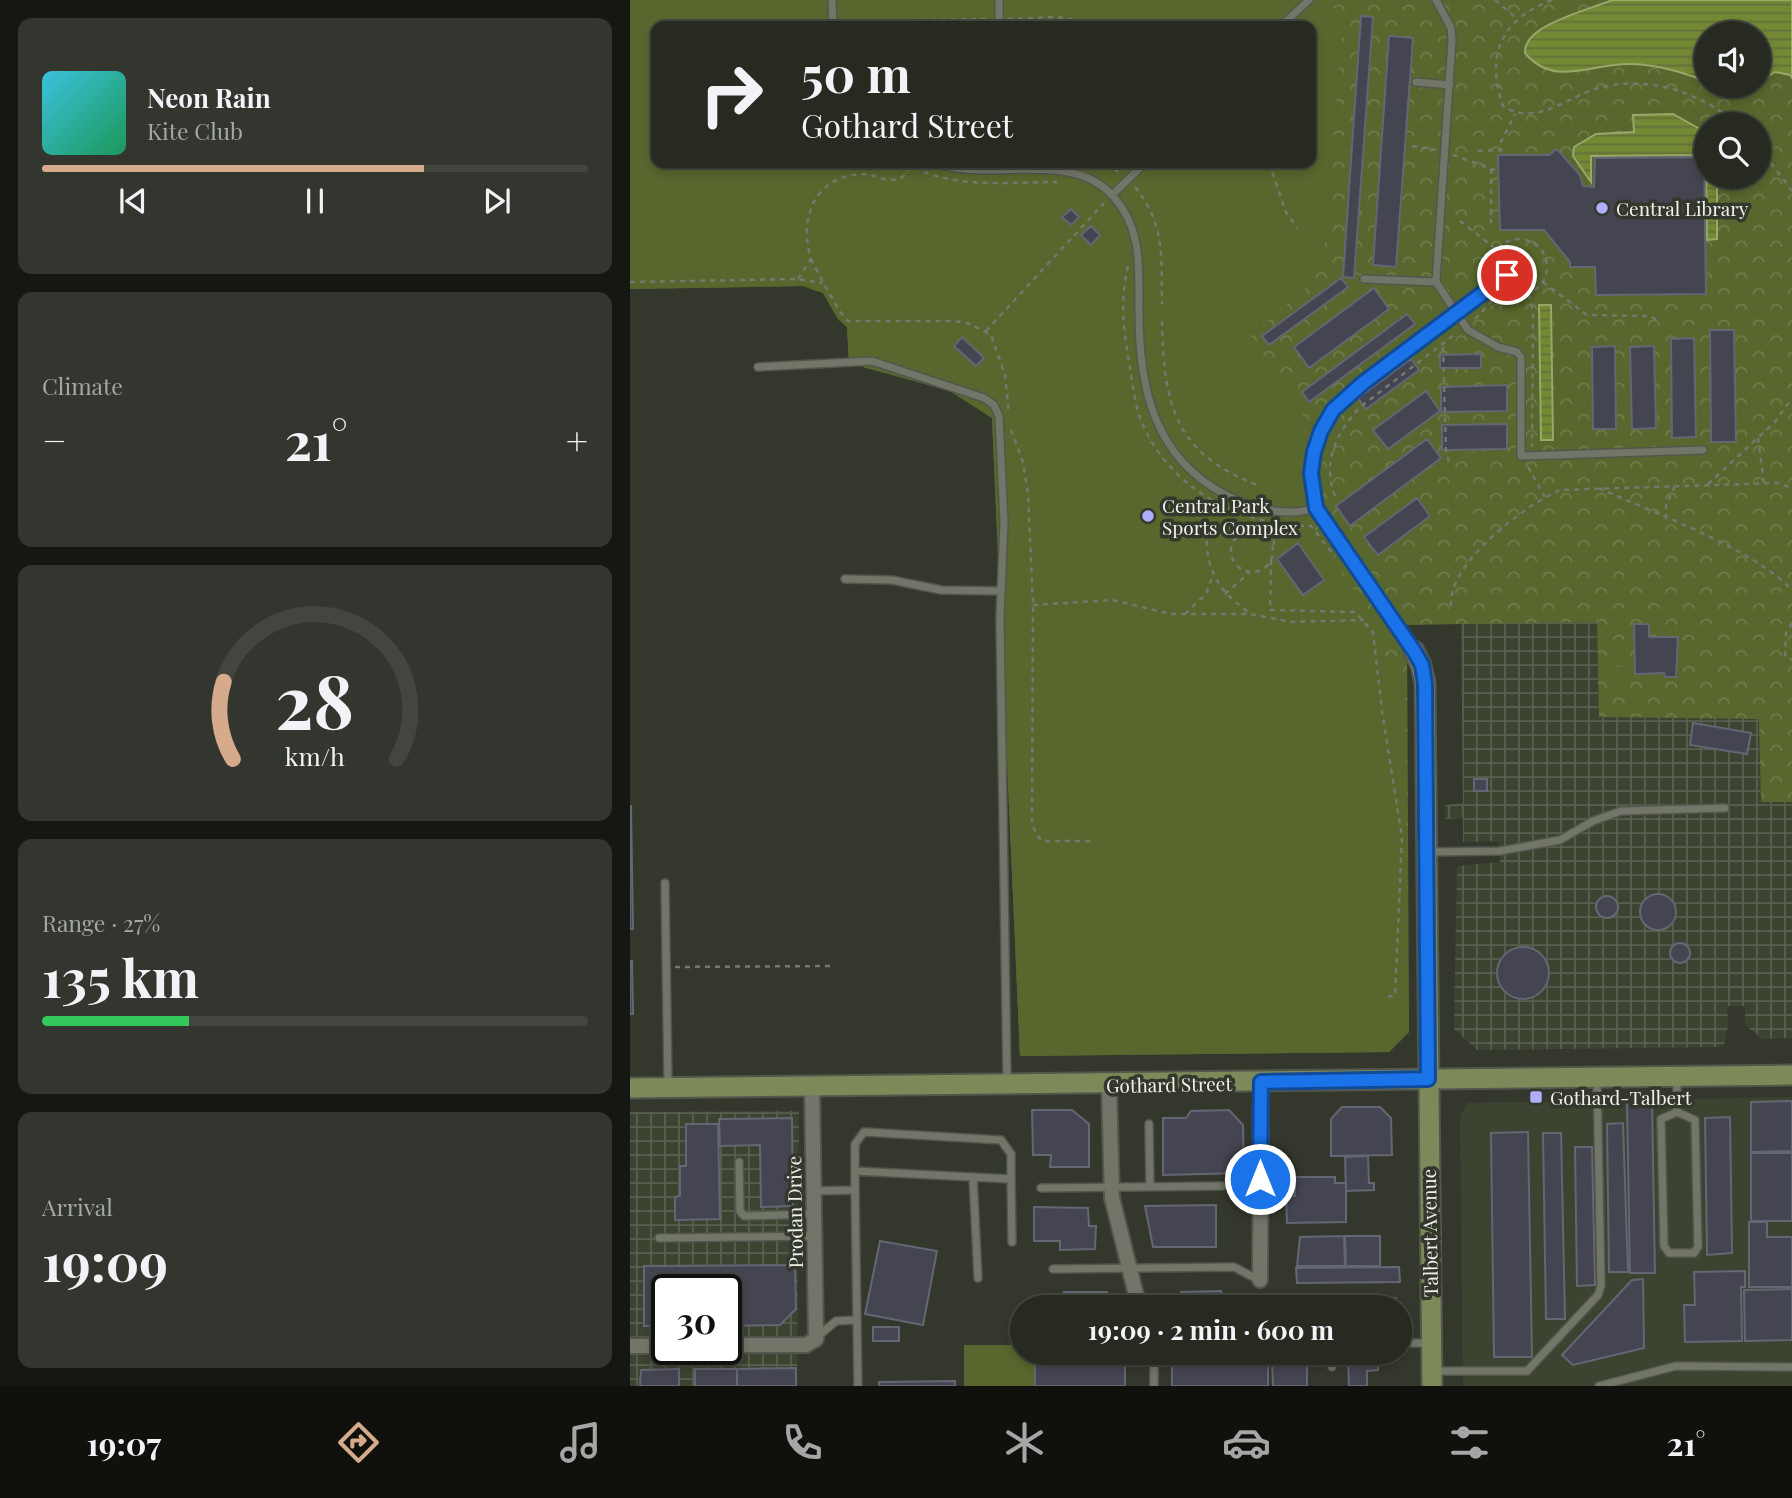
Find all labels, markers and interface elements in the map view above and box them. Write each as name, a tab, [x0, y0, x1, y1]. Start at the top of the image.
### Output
map controls	[1694, 21, 1771, 189]
button: sound	[1694, 21, 1771, 98]
text: 50 m	[801, 40, 911, 105]
icon: right	[686, 49, 777, 140]
text: Neon Rain	[147, 80, 271, 115]
text: Gothard Street	[801, 103, 1013, 146]
button: search	[1694, 112, 1771, 189]
text: Kite Club	[147, 115, 243, 146]
icon: previous	[114, 182, 152, 220]
icon: pause	[296, 182, 334, 220]
icon: next	[478, 182, 516, 220]
place label: Central Library	[1616, 195, 1749, 221]
marker: Central Library	[1594, 200, 1610, 216]
pin	[1477, 245, 1537, 305]
icon: arrive	[1488, 256, 1526, 294]
text: Climate	[42, 370, 123, 401]
text: 21°	[285, 405, 348, 474]
text: −	[42, 414, 67, 465]
text: +	[566, 414, 588, 465]
place label: Central Park Sports Complex	[1162, 492, 1298, 540]
marker: Central Park Sports Complex	[1140, 508, 1156, 524]
text: 28	[276, 650, 354, 747]
text: km/h	[285, 739, 345, 772]
text: Range · 27%	[42, 907, 160, 938]
text: 135 km	[42, 942, 199, 1011]
street label: Gothard Street	[1106, 1070, 1232, 1098]
place label: Gothard-Talbert	[1550, 1084, 1692, 1110]
marker: Gothard-Talbert	[1528, 1089, 1544, 1105]
position arrow	[1223, 1142, 1297, 1216]
street label: Prodan Drive	[780, 1155, 808, 1269]
street label: Talbert Avenue	[1415, 1169, 1443, 1297]
text: Arrival	[42, 1191, 113, 1222]
text: 19:09	[42, 1226, 168, 1295]
speed limit sign: 30	[651, 1274, 742, 1365]
text: 19:09 · 2 min · 600 m	[1088, 1312, 1334, 1347]
icon: directions	[334, 1418, 383, 1467]
icon: music	[556, 1418, 605, 1467]
icon: phone	[778, 1418, 827, 1467]
icon: climate	[1000, 1418, 1049, 1467]
icon: car	[1222, 1418, 1271, 1467]
icon: filters	[1445, 1418, 1494, 1467]
text: 19:07	[87, 1421, 161, 1464]
text: 21°	[1667, 1421, 1705, 1464]

